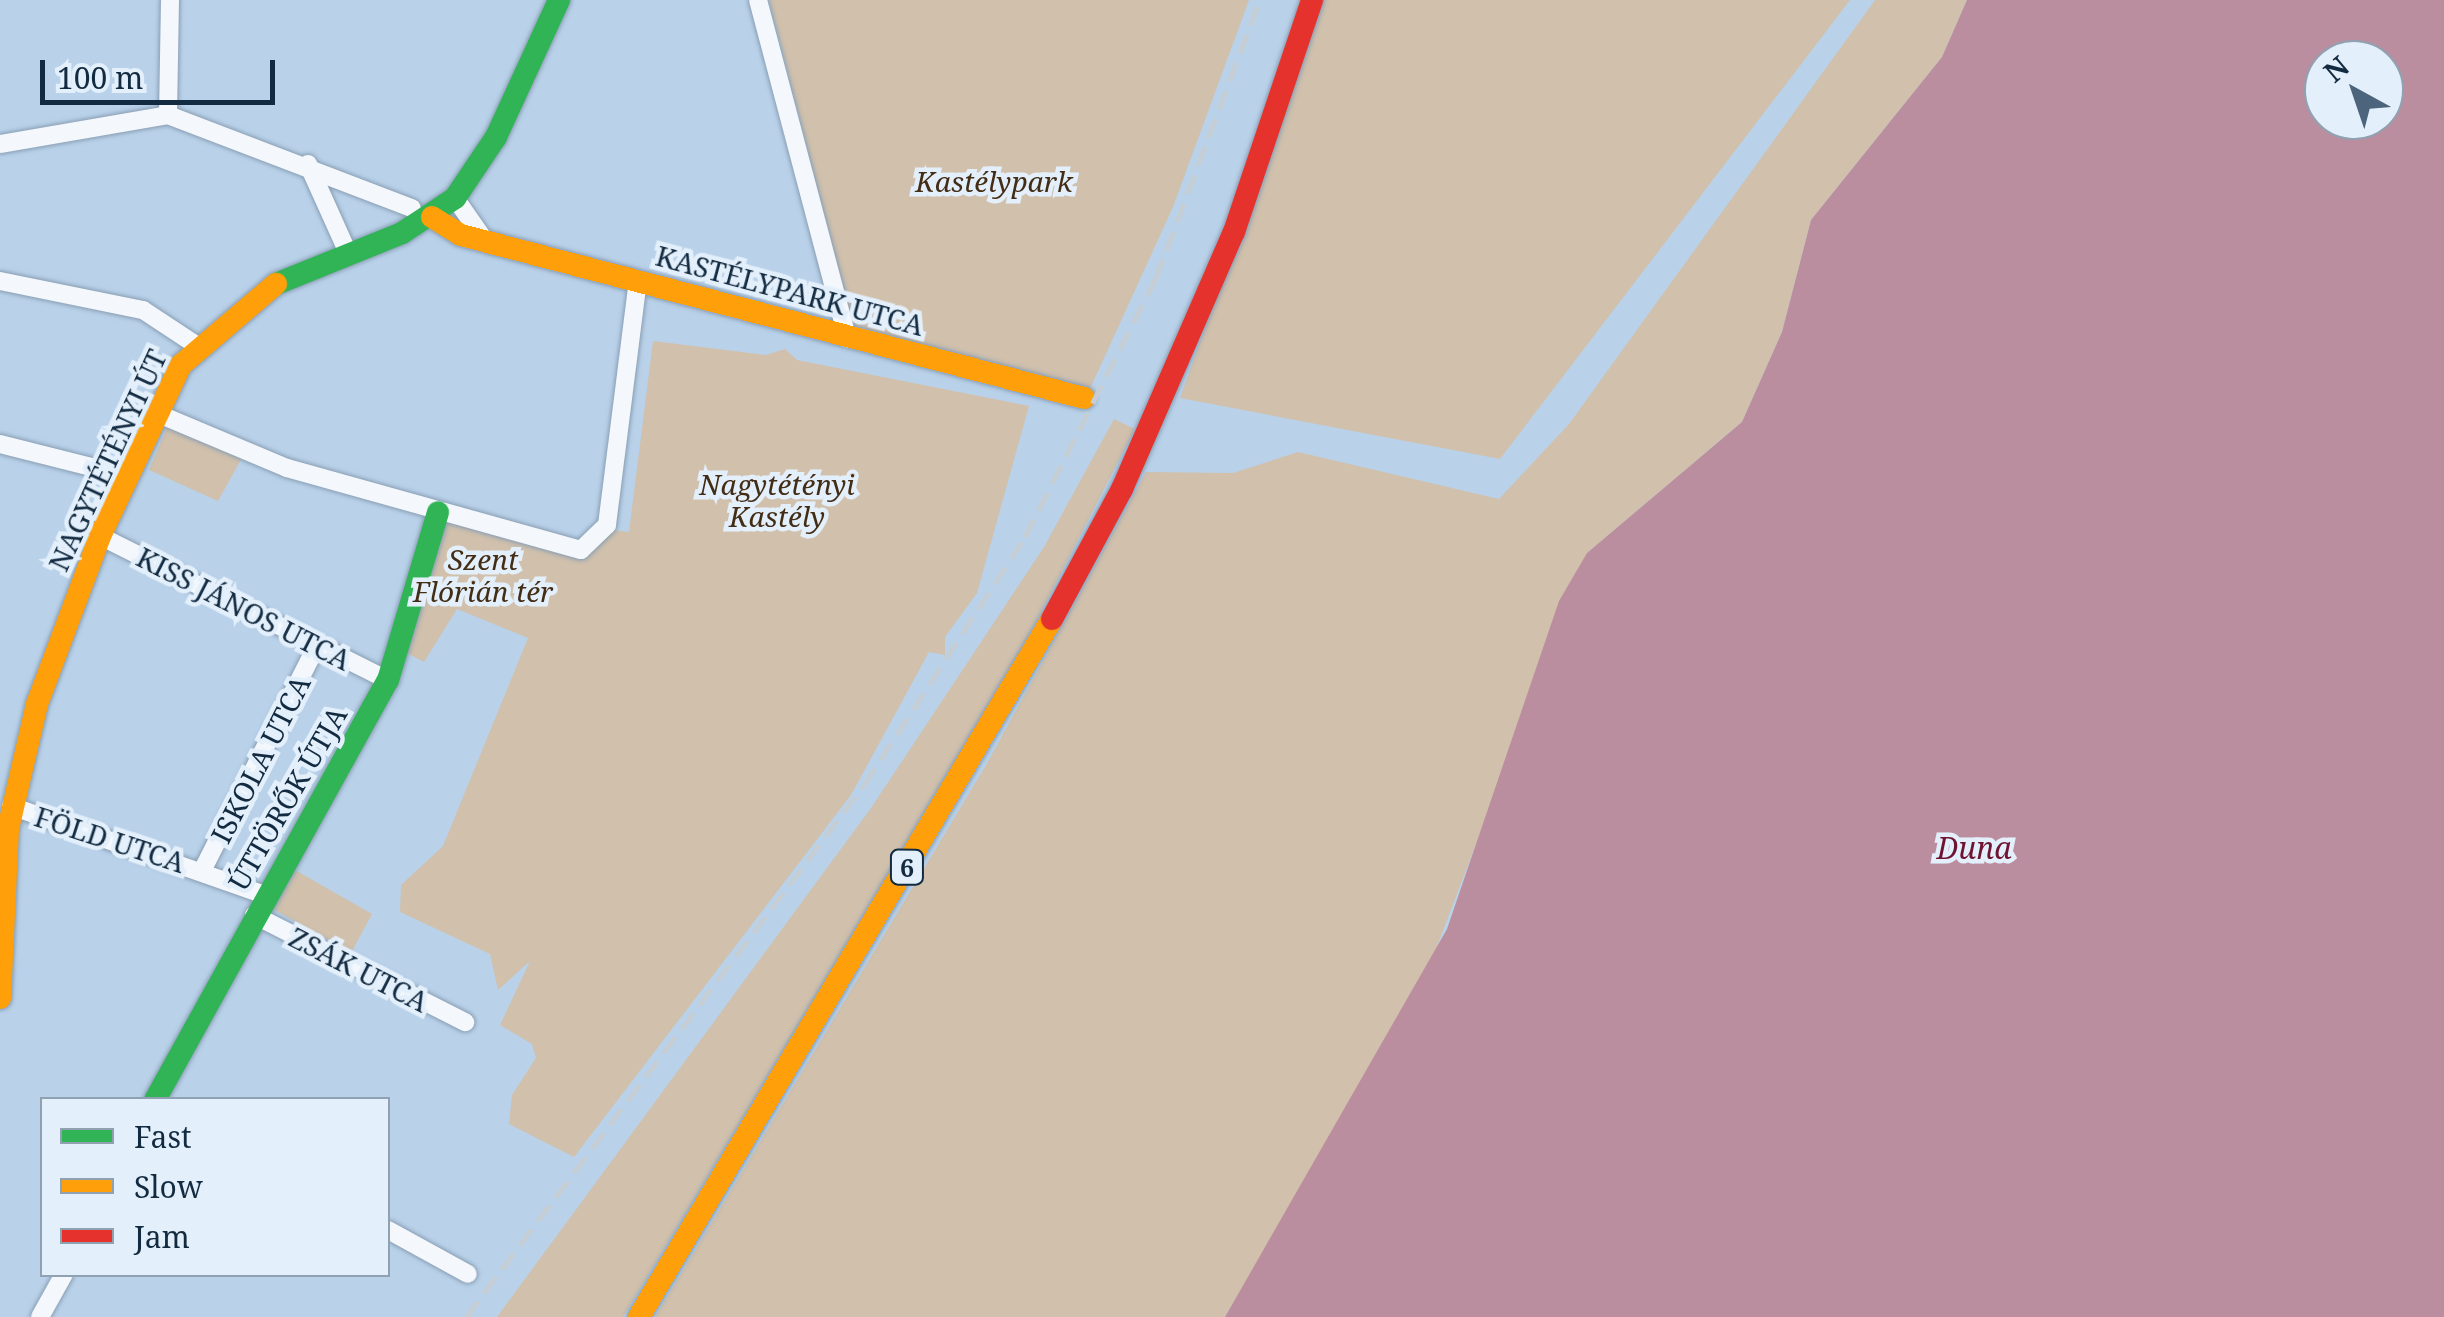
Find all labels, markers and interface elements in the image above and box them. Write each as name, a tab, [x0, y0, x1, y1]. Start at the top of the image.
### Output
scale bar	[45, 40, 280, 102]
north arrow	[2304, 40, 2404, 140]
text: N	[2315, 47, 2357, 90]
text: 100 m	[57, 57, 143, 98]
park label: Kastélypark	[915, 164, 1073, 198]
street label: KASTÉLYPARK UTCA	[652, 238, 928, 342]
street label: NAGYTÉTÉNYI ÚT	[41, 344, 173, 576]
park label: Nagytétényi Kastély	[699, 467, 855, 533]
street label: KISS JÁNOS UTCA	[131, 540, 357, 676]
park label: Szent Flórián tér	[413, 542, 553, 608]
street label: ISKOLA UTCA	[203, 670, 317, 848]
street label: ÚTTÖRŐK ÚTJA	[221, 700, 353, 896]
street label: FÖLD UTCA	[31, 799, 189, 879]
water label: Duna	[1936, 830, 2012, 866]
road number: 6	[890, 847, 924, 887]
street label: ZSÁK UTCA	[284, 920, 434, 1018]
legend	[40, 1097, 390, 1277]
text: Fast	[134, 1116, 191, 1157]
text: Slow	[134, 1166, 203, 1207]
text: Jam	[134, 1216, 190, 1257]

